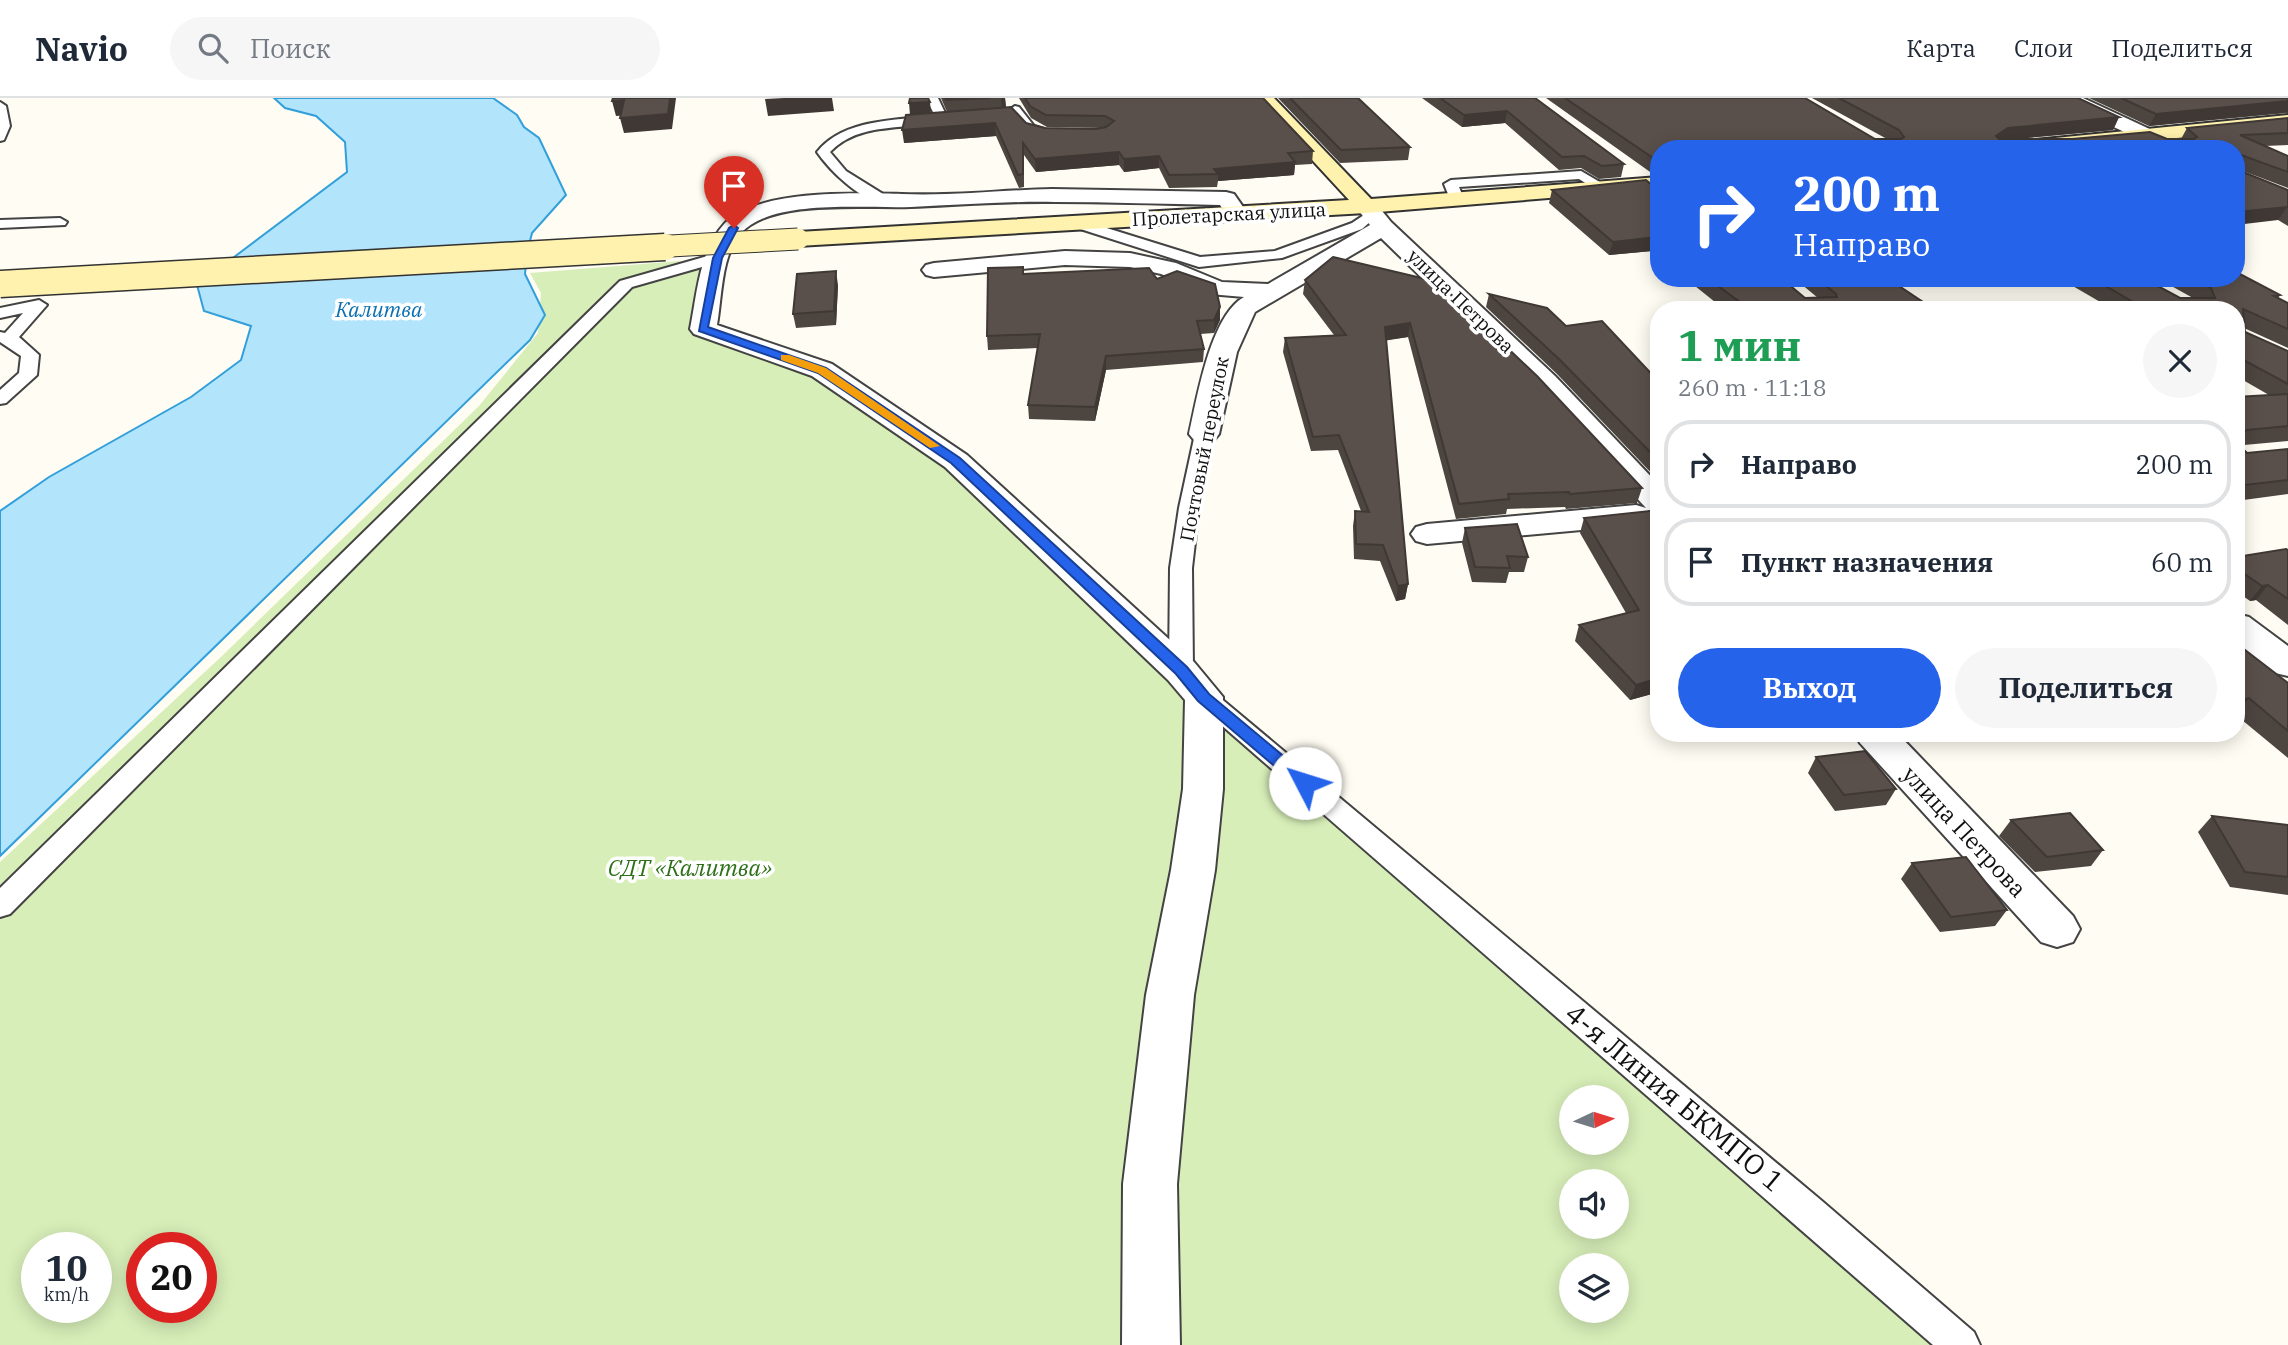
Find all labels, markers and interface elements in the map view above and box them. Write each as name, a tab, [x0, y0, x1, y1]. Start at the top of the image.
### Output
search box	[170, 17, 660, 80]
text: Navio	[35, 27, 128, 70]
icon: search	[194, 29, 232, 67]
text: Поиск	[250, 31, 331, 65]
text: Карта	[1906, 32, 1976, 64]
text: Слои	[2014, 32, 2073, 64]
text: Поделиться	[2111, 32, 2253, 64]
pin	[704, 156, 764, 228]
text: 200 m	[1793, 161, 1940, 224]
icon: arrive	[715, 167, 753, 205]
icon: right	[1678, 168, 1769, 259]
street label: Пролетарская улица	[1131, 197, 1327, 231]
text: Направо	[1793, 223, 1930, 265]
street label: улица Петрова	[1402, 244, 1520, 358]
water label: Калитва	[334, 295, 423, 323]
text: 1 мин	[1678, 318, 1801, 373]
button: close	[2143, 324, 2217, 398]
street label: Почтовый переулок	[1174, 354, 1234, 544]
text: 260 m · 11:18	[1678, 372, 1827, 402]
icon: right	[1682, 445, 1720, 483]
text: Направо	[1741, 447, 1857, 481]
text: 200 m	[2135, 447, 2213, 481]
icon: arrive	[1682, 543, 1720, 581]
text: Пункт назначения	[1741, 545, 1993, 579]
text: 60 m	[2151, 545, 2213, 579]
button: Выход	[1678, 648, 1941, 728]
button: Поделиться	[1955, 648, 2217, 728]
position arrow	[1268, 746, 1342, 820]
street label: улица Петрова	[1896, 759, 2034, 903]
park label: СДТ «Калитва»	[608, 852, 772, 882]
street label: 4-я Линия БКМПО 1	[1558, 995, 1792, 1199]
north arrow	[1559, 1085, 1629, 1155]
map controls	[1559, 1085, 1629, 1323]
button: sound	[1559, 1169, 1629, 1239]
speed limit sign: 20	[126, 1232, 217, 1323]
text: 10	[45, 1245, 88, 1291]
button: layers	[1559, 1253, 1629, 1323]
text: km/h	[44, 1283, 89, 1306]

